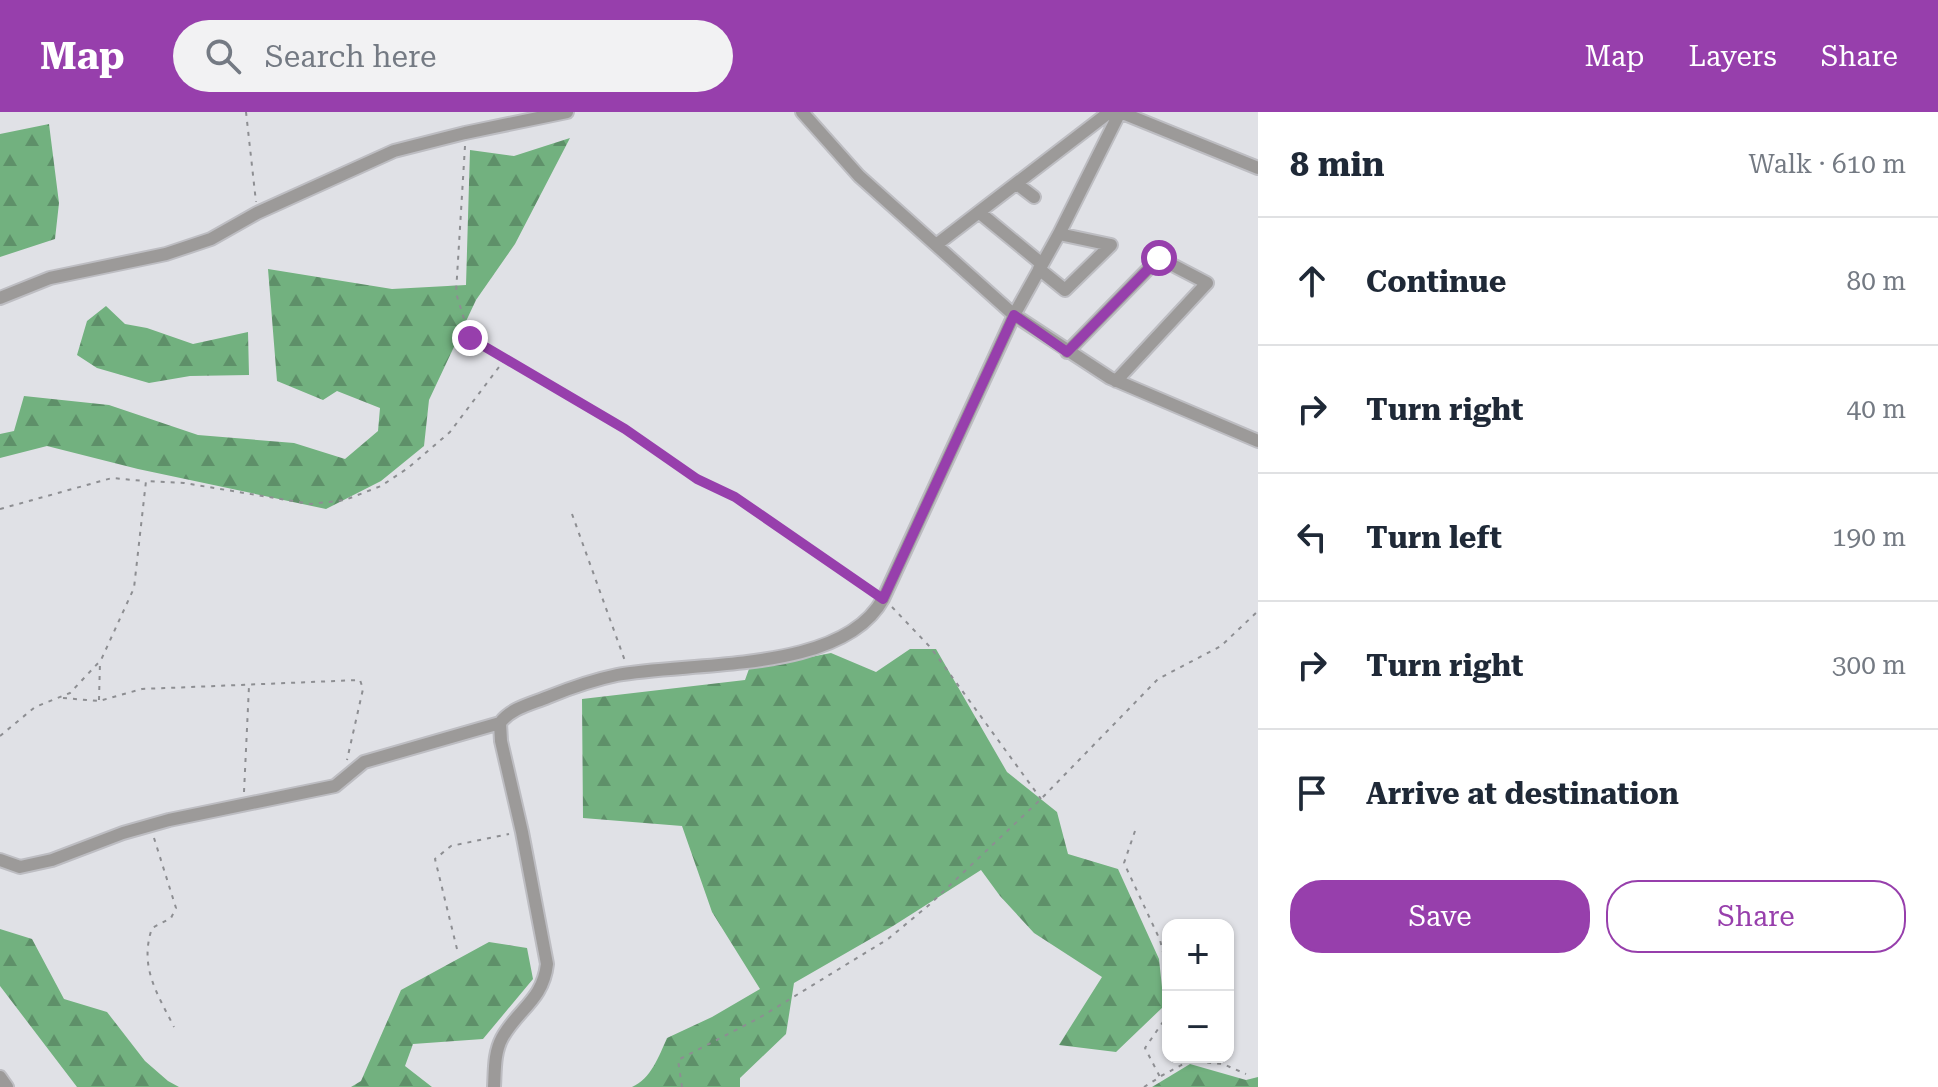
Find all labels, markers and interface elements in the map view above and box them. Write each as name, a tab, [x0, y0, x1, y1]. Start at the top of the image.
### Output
search box	[173, 20, 733, 92]
text: Map	[40, 34, 125, 78]
icon: search	[201, 34, 245, 78]
text: Search here	[265, 39, 437, 74]
text: Map	[1585, 40, 1644, 73]
text: Layers	[1688, 40, 1777, 73]
text: Share	[1821, 40, 1898, 73]
text: 8 min	[1290, 144, 1385, 184]
text: Walk · 610 m	[1748, 149, 1906, 179]
route start	[1141, 240, 1177, 276]
icon: ahead	[1290, 259, 1334, 303]
text: Continue	[1366, 264, 1506, 299]
text: 80 m	[1847, 266, 1906, 296]
route end	[452, 320, 488, 356]
icon: right	[1290, 387, 1334, 431]
text: Turn right	[1366, 392, 1523, 427]
text: 40 m	[1847, 394, 1906, 424]
icon: left	[1290, 515, 1334, 559]
text: Turn left	[1366, 520, 1502, 555]
text: 190 m	[1832, 522, 1906, 552]
icon: right	[1290, 643, 1334, 687]
text: Turn right	[1366, 648, 1523, 683]
text: 300 m	[1832, 650, 1906, 680]
icon: arrive	[1290, 771, 1334, 815]
text: Arrive at destination	[1366, 776, 1679, 811]
button: Save	[1290, 880, 1590, 953]
button: Share	[1606, 880, 1906, 953]
map controls	[1162, 919, 1234, 1063]
button: +	[1162, 919, 1234, 991]
button: −	[1162, 991, 1234, 1063]

